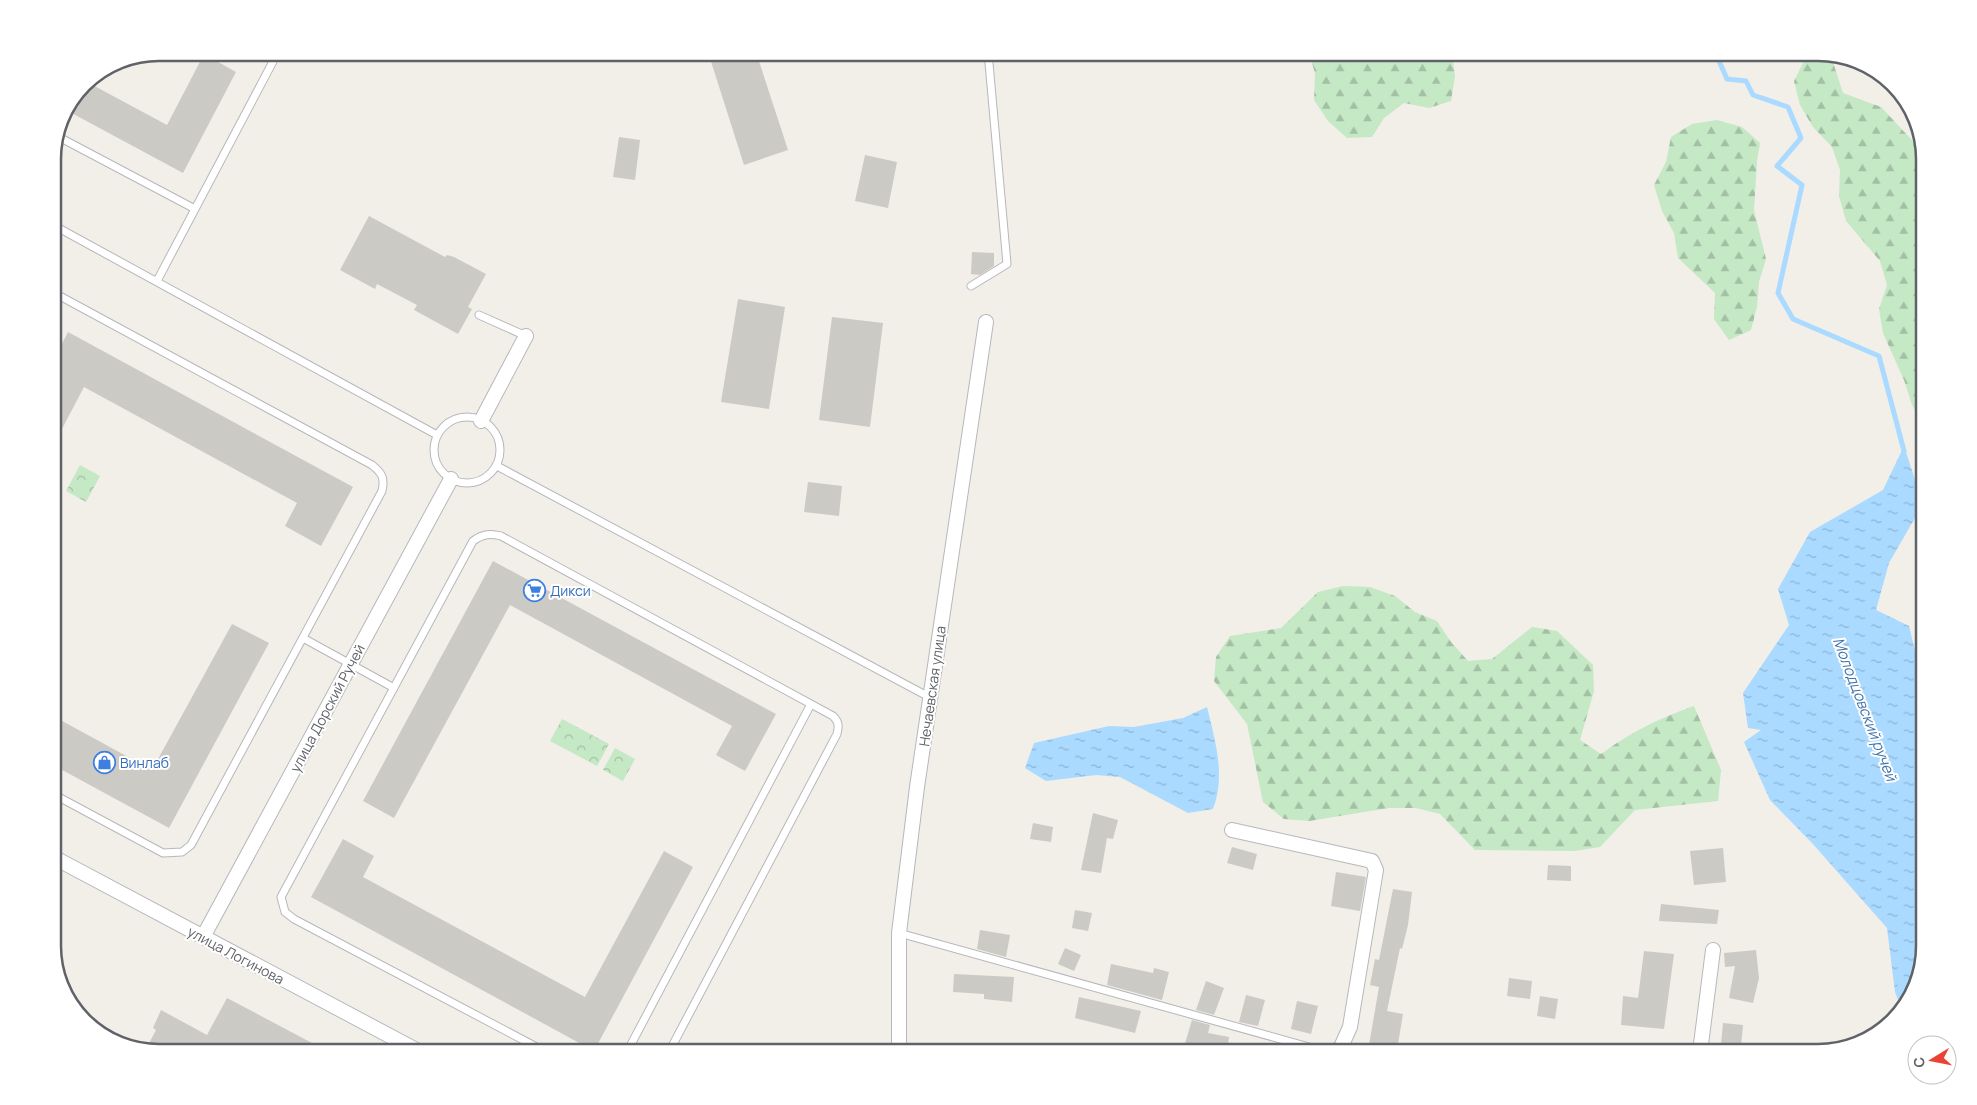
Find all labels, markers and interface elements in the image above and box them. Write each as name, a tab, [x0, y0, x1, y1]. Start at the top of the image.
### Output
supermarket icon: Дикси	[522, 578, 546, 602]
place label: Дикси	[550, 581, 591, 600]
street label: Нечаевская улица	[914, 625, 950, 747]
water label: Молодцовский ручей	[1828, 634, 1903, 785]
street label: улица Дорский Ручей	[285, 641, 369, 775]
shop icon: Винлаб	[92, 750, 116, 774]
place label: Винлаб	[120, 753, 169, 772]
street label: улица Логинова	[184, 922, 288, 988]
north arrow	[1907, 1035, 1957, 1085]
text: С	[1908, 1056, 1929, 1069]

